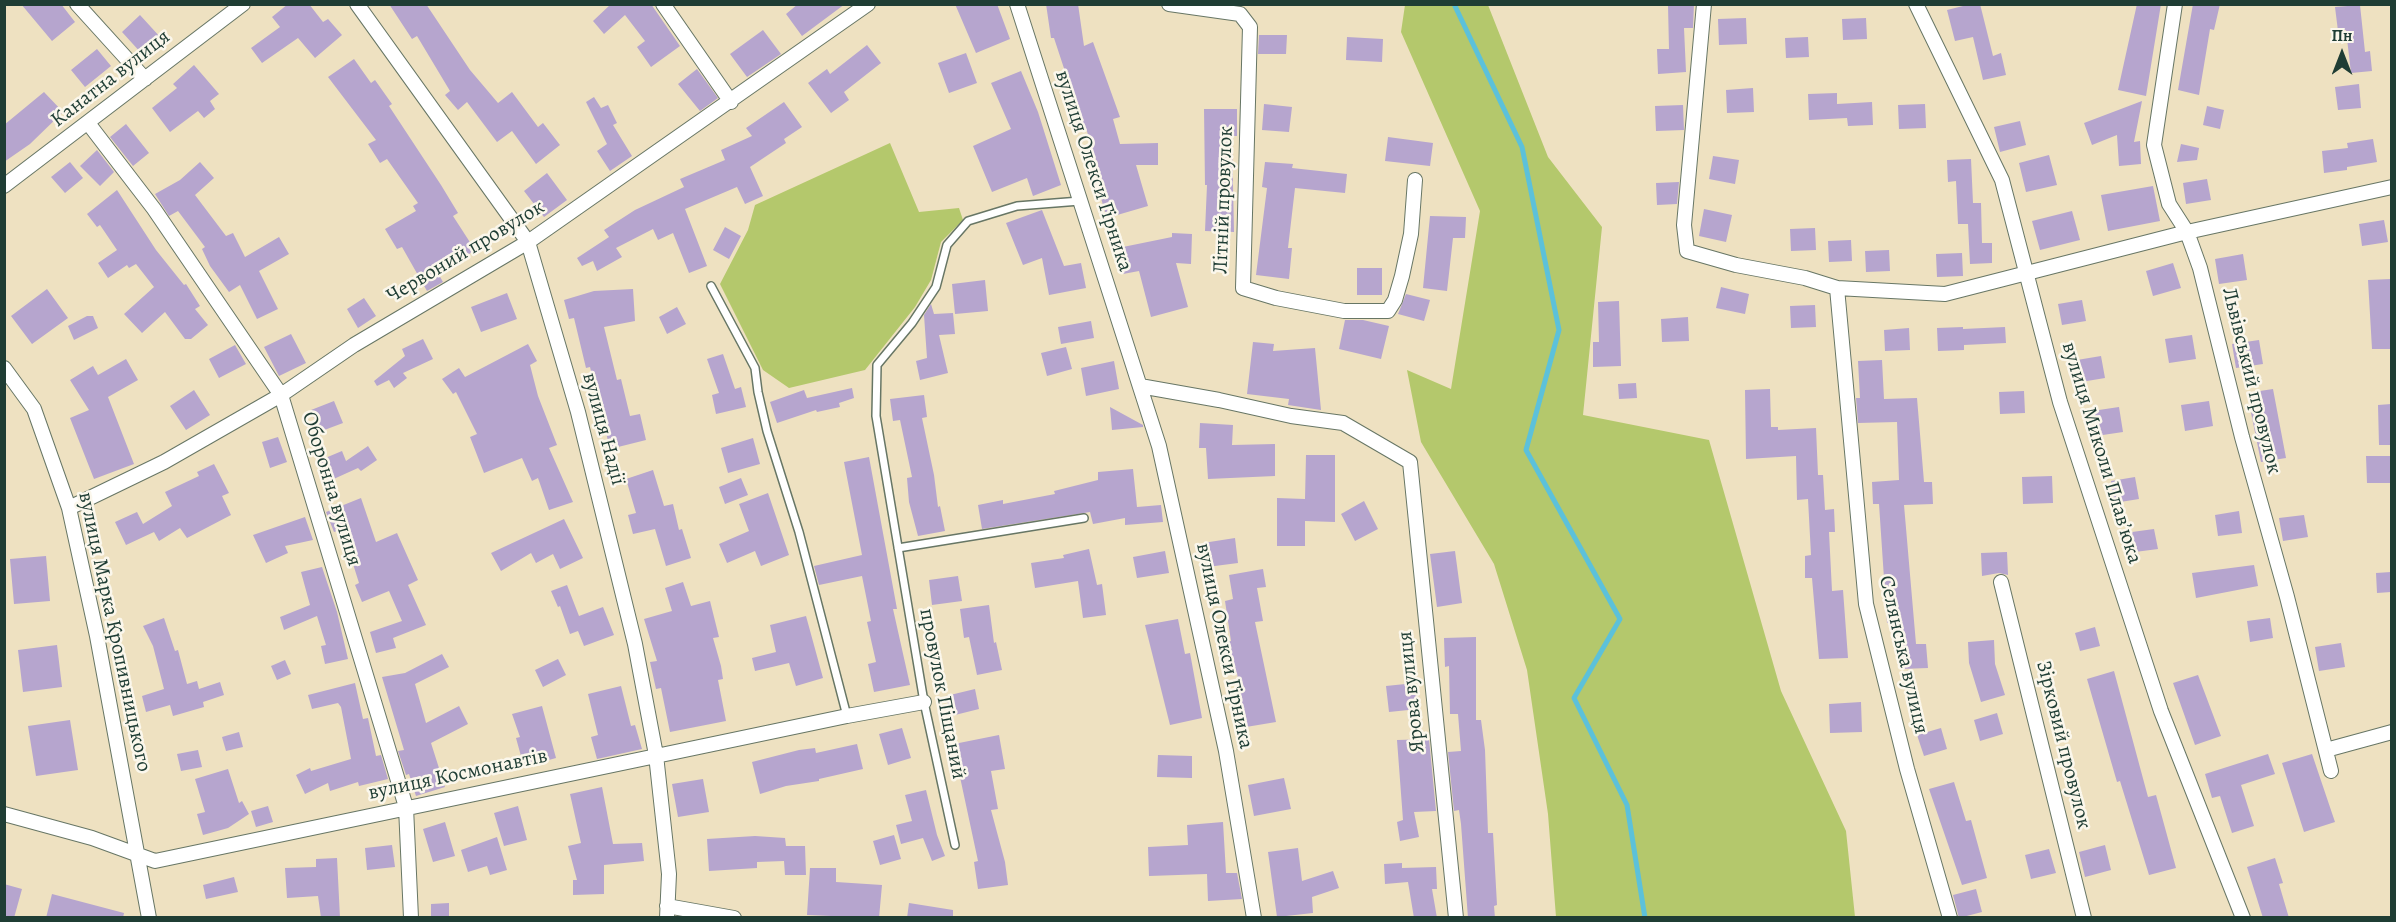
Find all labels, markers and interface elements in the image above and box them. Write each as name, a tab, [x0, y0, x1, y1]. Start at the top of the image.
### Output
north arrow	[2312, 24, 2372, 84]
street label: Канатна вулиця	[46, 25, 176, 133]
text: Пн	[2332, 25, 2352, 47]
street label: вулиця Олекси Гірника	[1049, 67, 1137, 275]
street label: Літній провулок	[1209, 125, 1239, 275]
street label: Червоний провулок	[383, 195, 549, 309]
street label: Львівський провулок	[2216, 285, 2286, 477]
street label: вулиця Миколи Плавʼюка	[2055, 339, 2147, 567]
street label: вулиця Надії	[576, 370, 630, 488]
street label: Оборонна вулиця	[296, 409, 366, 569]
street label: вулиця Марка Кропивницького	[72, 490, 156, 774]
street label: вулиця Олекси Гірника	[1190, 541, 1258, 751]
street label: Селянська вулиця	[1873, 573, 1933, 737]
street label: провулок Піщаний	[913, 606, 971, 782]
street label: Ярова вулиця	[1393, 630, 1431, 754]
street label: Зірковий провулок	[2030, 658, 2096, 832]
street label: вулиця Космонавтів	[366, 744, 550, 806]

